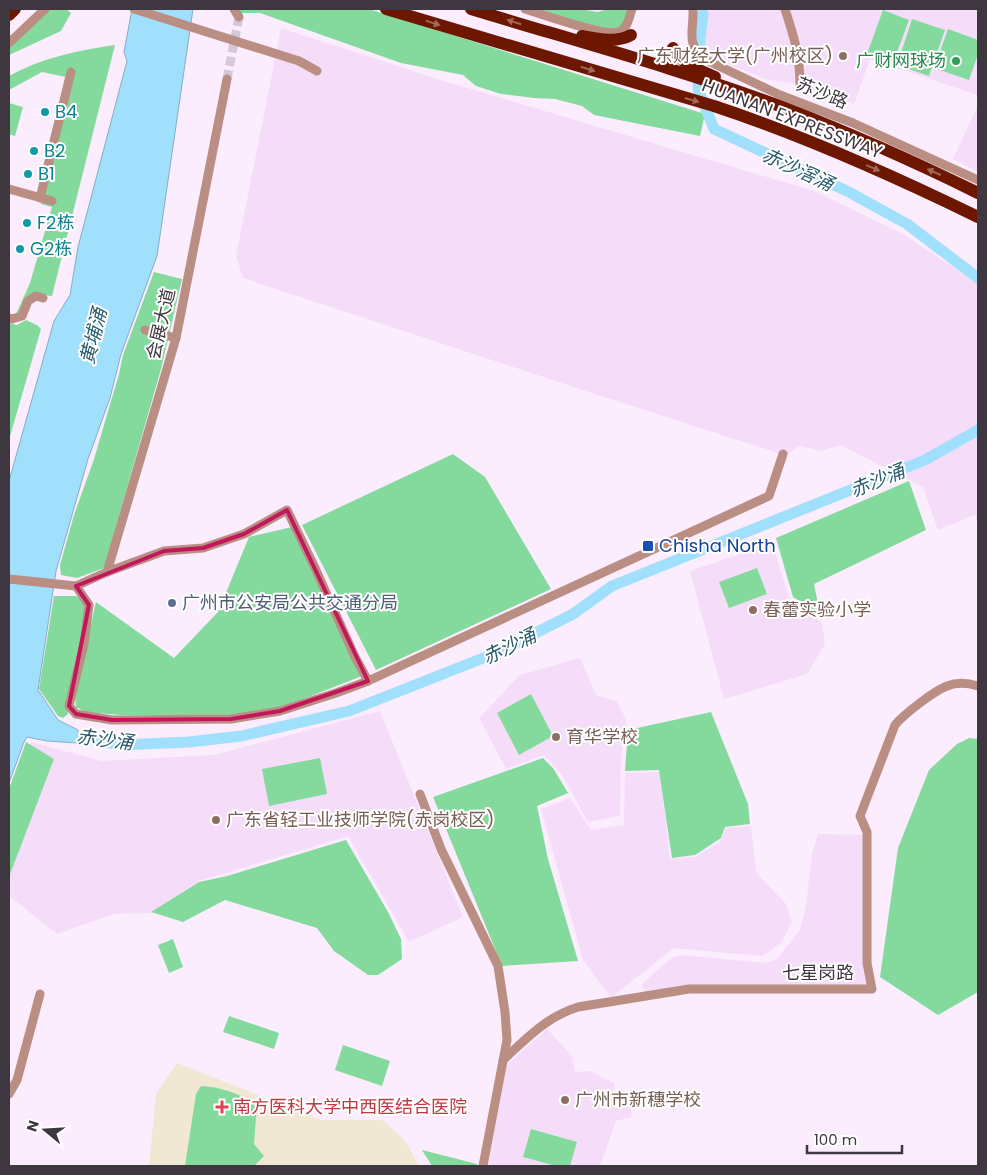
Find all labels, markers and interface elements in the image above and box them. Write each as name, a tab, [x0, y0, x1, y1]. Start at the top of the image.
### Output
one-way arrow	[507, 18, 522, 25]
one-way arrow	[425, 19, 440, 27]
place label: 广东财经大学(广州校区)	[637, 43, 833, 68]
place label: 广财网球场	[856, 48, 946, 73]
marker: 广东财经大学(广州校区)	[837, 50, 849, 62]
marker: 广财网球场	[950, 55, 962, 67]
one-way arrow	[581, 66, 596, 74]
street label: 苏沙路	[792, 71, 852, 114]
street label: HUANAN EXPRESSWAY	[698, 73, 886, 165]
one-way arrow	[685, 96, 700, 104]
place label: B4	[55, 99, 77, 124]
marker: B4	[39, 106, 51, 118]
place label: B2	[44, 138, 65, 163]
water label: 赤沙滘涌	[758, 141, 840, 199]
marker: B2	[28, 145, 40, 157]
place label: B1	[38, 161, 55, 186]
one-way arrow	[866, 165, 880, 173]
marker: B1	[22, 168, 34, 180]
one-way arrow	[927, 168, 941, 176]
place label: F2栋	[37, 210, 74, 235]
marker: F2栋	[21, 217, 33, 229]
place label: G2栋	[30, 236, 72, 261]
marker: G2栋	[14, 243, 26, 255]
street label: 会展大道	[140, 286, 181, 362]
water label: 黄埔涌	[73, 303, 114, 367]
water label: 赤沙涌	[846, 457, 911, 504]
place label: Chisha North	[659, 533, 776, 558]
marker: Chisha North	[641, 539, 655, 553]
place label: 广州市公安局公共交通分局	[182, 590, 398, 615]
marker: 广州市公安局公共交通分局	[166, 597, 178, 609]
place label: 春蕾实验小学	[763, 597, 871, 622]
marker: 春蕾实验小学	[747, 604, 759, 616]
water label: 赤沙涌	[478, 621, 543, 671]
water label: 赤沙涌	[75, 723, 137, 757]
place label: 育华学校	[566, 724, 638, 749]
marker: 育华学校	[550, 731, 562, 743]
place label: 广东省轻工业技师学院(赤岗校区)	[226, 807, 494, 832]
marker: 广东省轻工业技师学院(赤岗校区)	[210, 814, 222, 826]
street label: 七星岗路	[782, 960, 854, 985]
place label: 广州市新穗学校	[575, 1087, 701, 1112]
place label: 南方医科大学中西医结合医院	[233, 1094, 467, 1119]
marker: 广州市新穗学校	[559, 1094, 571, 1106]
marker: 南方医科大学中西医结合医院	[215, 1100, 229, 1114]
north arrow	[20, 1105, 70, 1155]
text: N	[21, 1118, 44, 1134]
scale bar	[807, 1122, 902, 1154]
text: 100 m	[814, 1129, 857, 1150]

